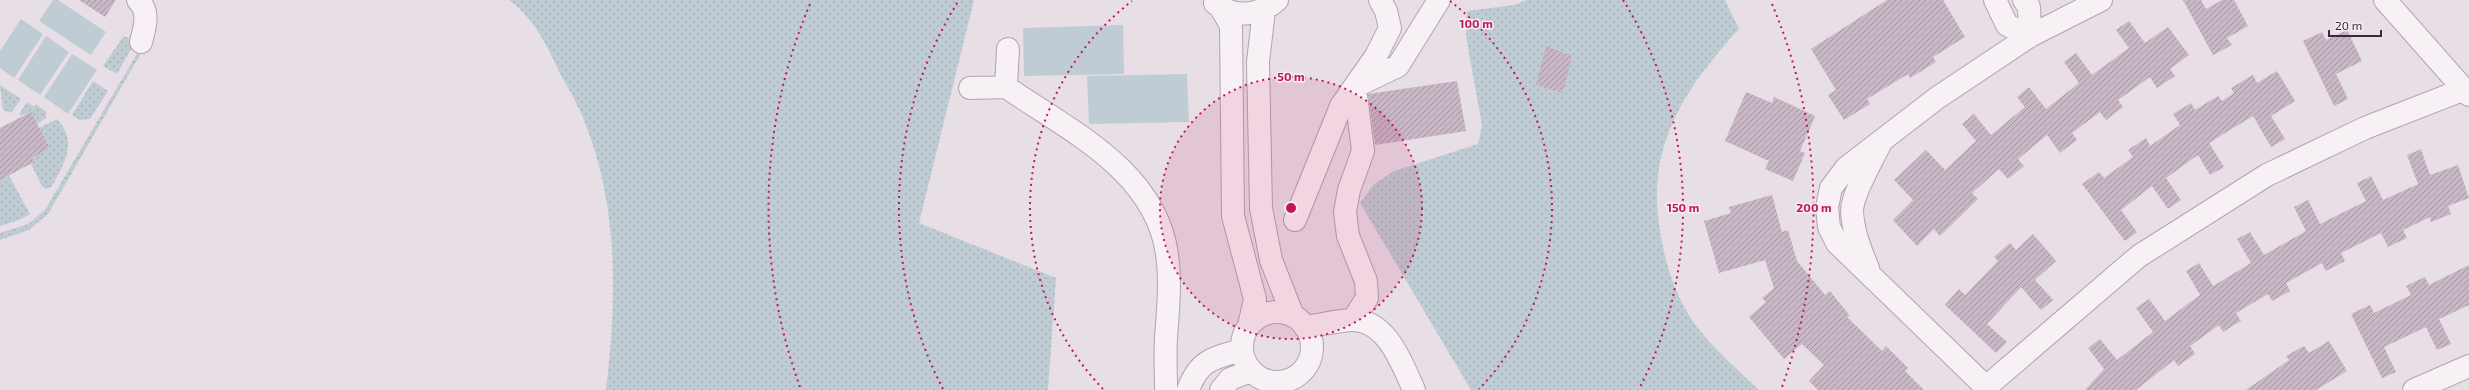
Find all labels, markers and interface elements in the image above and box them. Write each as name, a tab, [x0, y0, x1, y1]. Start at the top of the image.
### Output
scale bar	[2329, 12, 2381, 38]
text: 100 m	[1459, 16, 1493, 30]
text: 20 m	[2335, 18, 2362, 32]
text: 50 m	[1277, 69, 1305, 83]
text: 150 m	[1667, 200, 1699, 214]
text: 200 m	[1796, 200, 1832, 214]
centre of rings	[1284, 201, 1298, 215]

